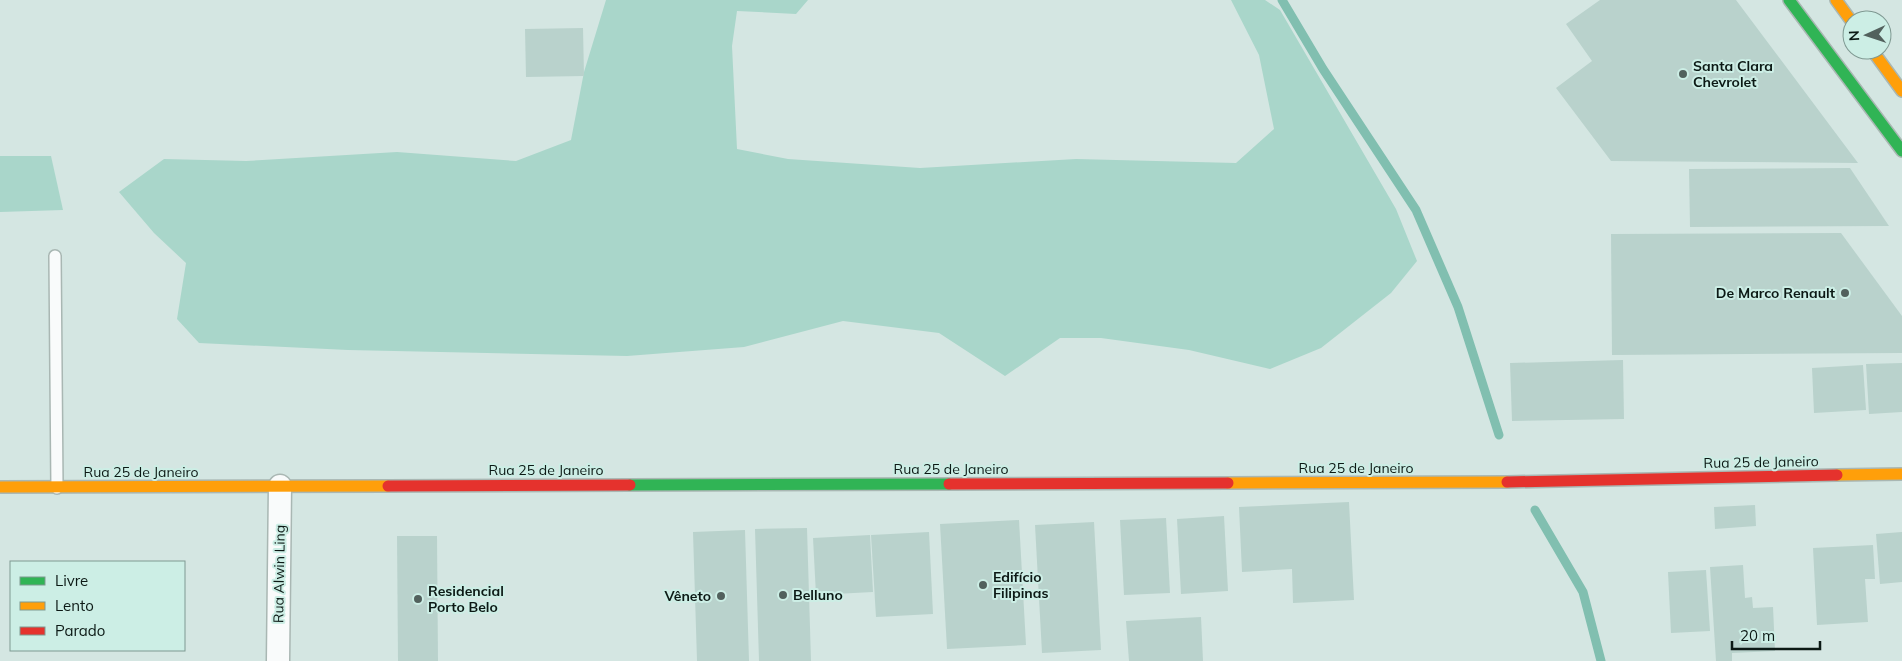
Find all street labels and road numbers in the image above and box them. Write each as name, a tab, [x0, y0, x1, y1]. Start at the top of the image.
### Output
street label: Rua 25 de Janeiro	[1703, 452, 1819, 472]
street label: Rua 25 de Janeiro	[1298, 459, 1414, 477]
street label: Rua 25 de Janeiro	[893, 460, 1009, 478]
street label: Rua 25 de Janeiro	[488, 461, 604, 479]
street label: Rua 25 de Janeiro	[83, 463, 199, 481]
street label: Rua Alwin Ling	[269, 525, 289, 623]

